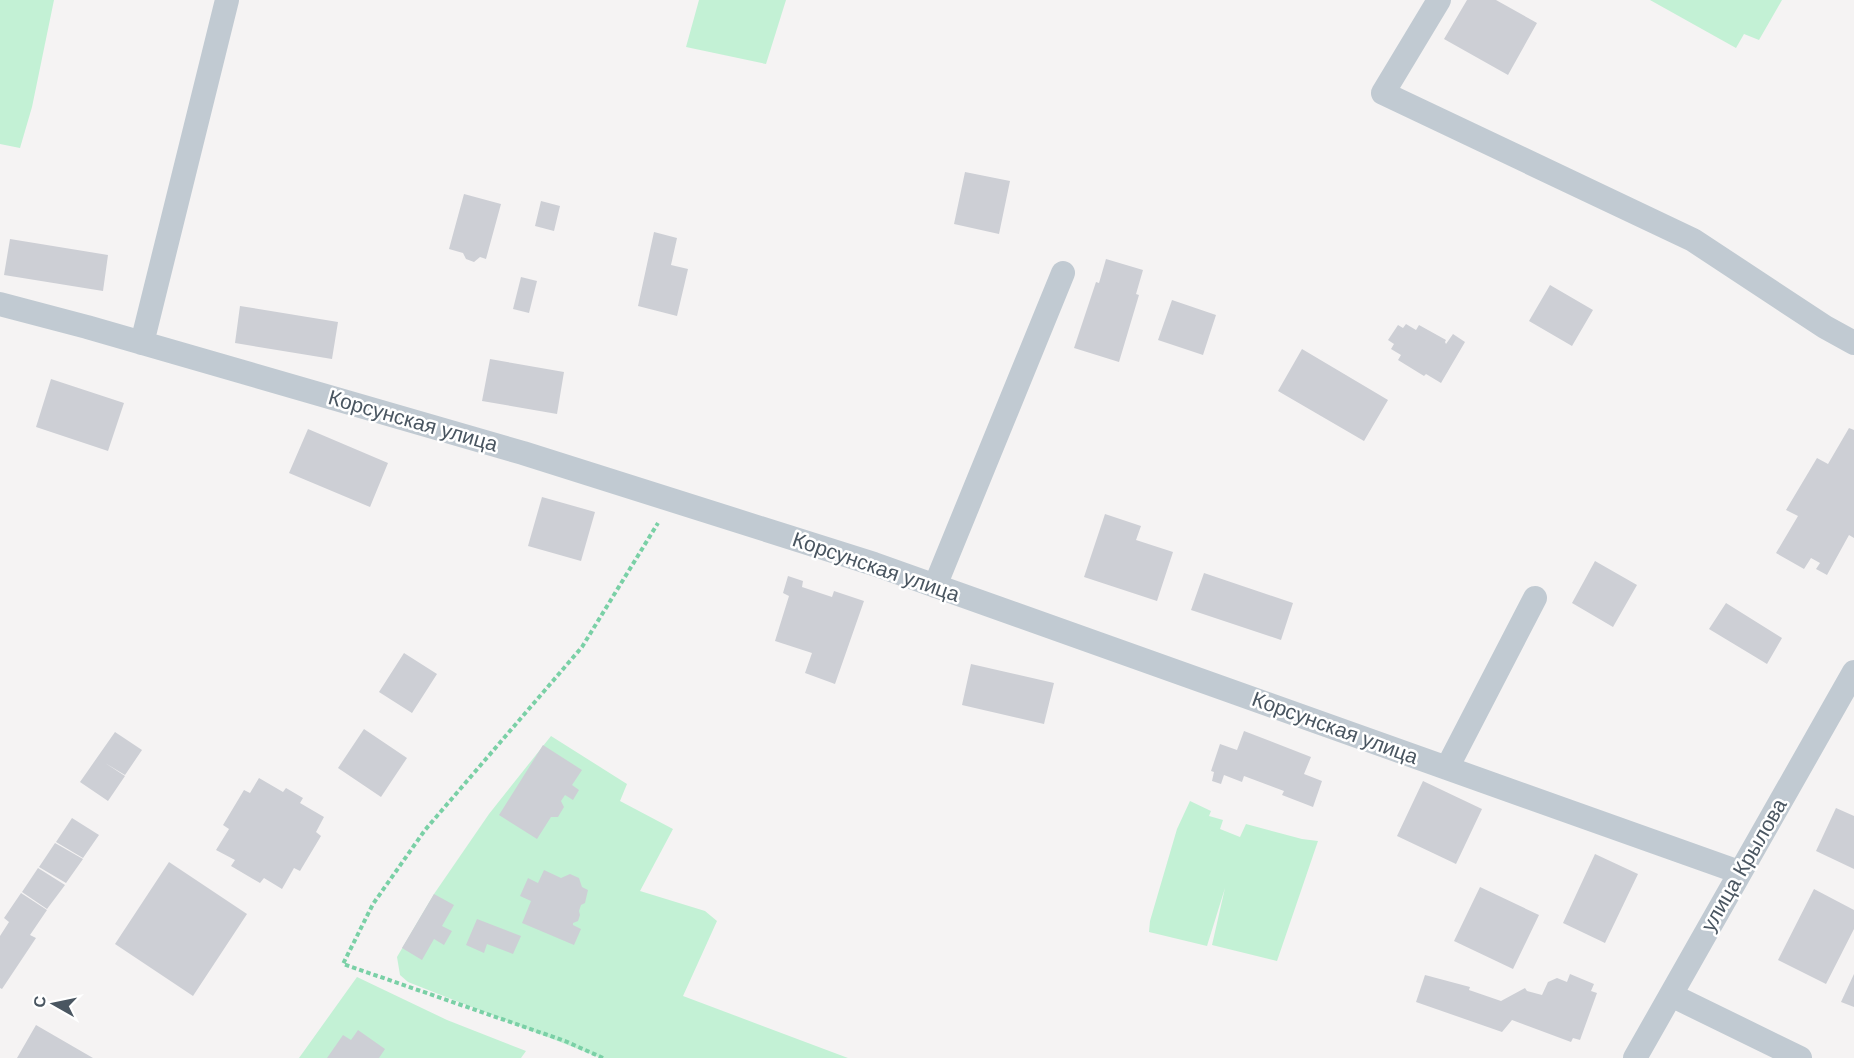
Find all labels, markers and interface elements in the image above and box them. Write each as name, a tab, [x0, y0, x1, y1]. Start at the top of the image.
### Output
street label: Корсунская улица	[326, 385, 501, 456]
street label: Корсунская улица	[790, 527, 963, 606]
street label: Корсунская улица	[1249, 687, 1422, 768]
street label: улица Крылова	[1696, 794, 1791, 935]
north arrow	[24, 974, 84, 1034]
text: С	[30, 994, 49, 1009]

